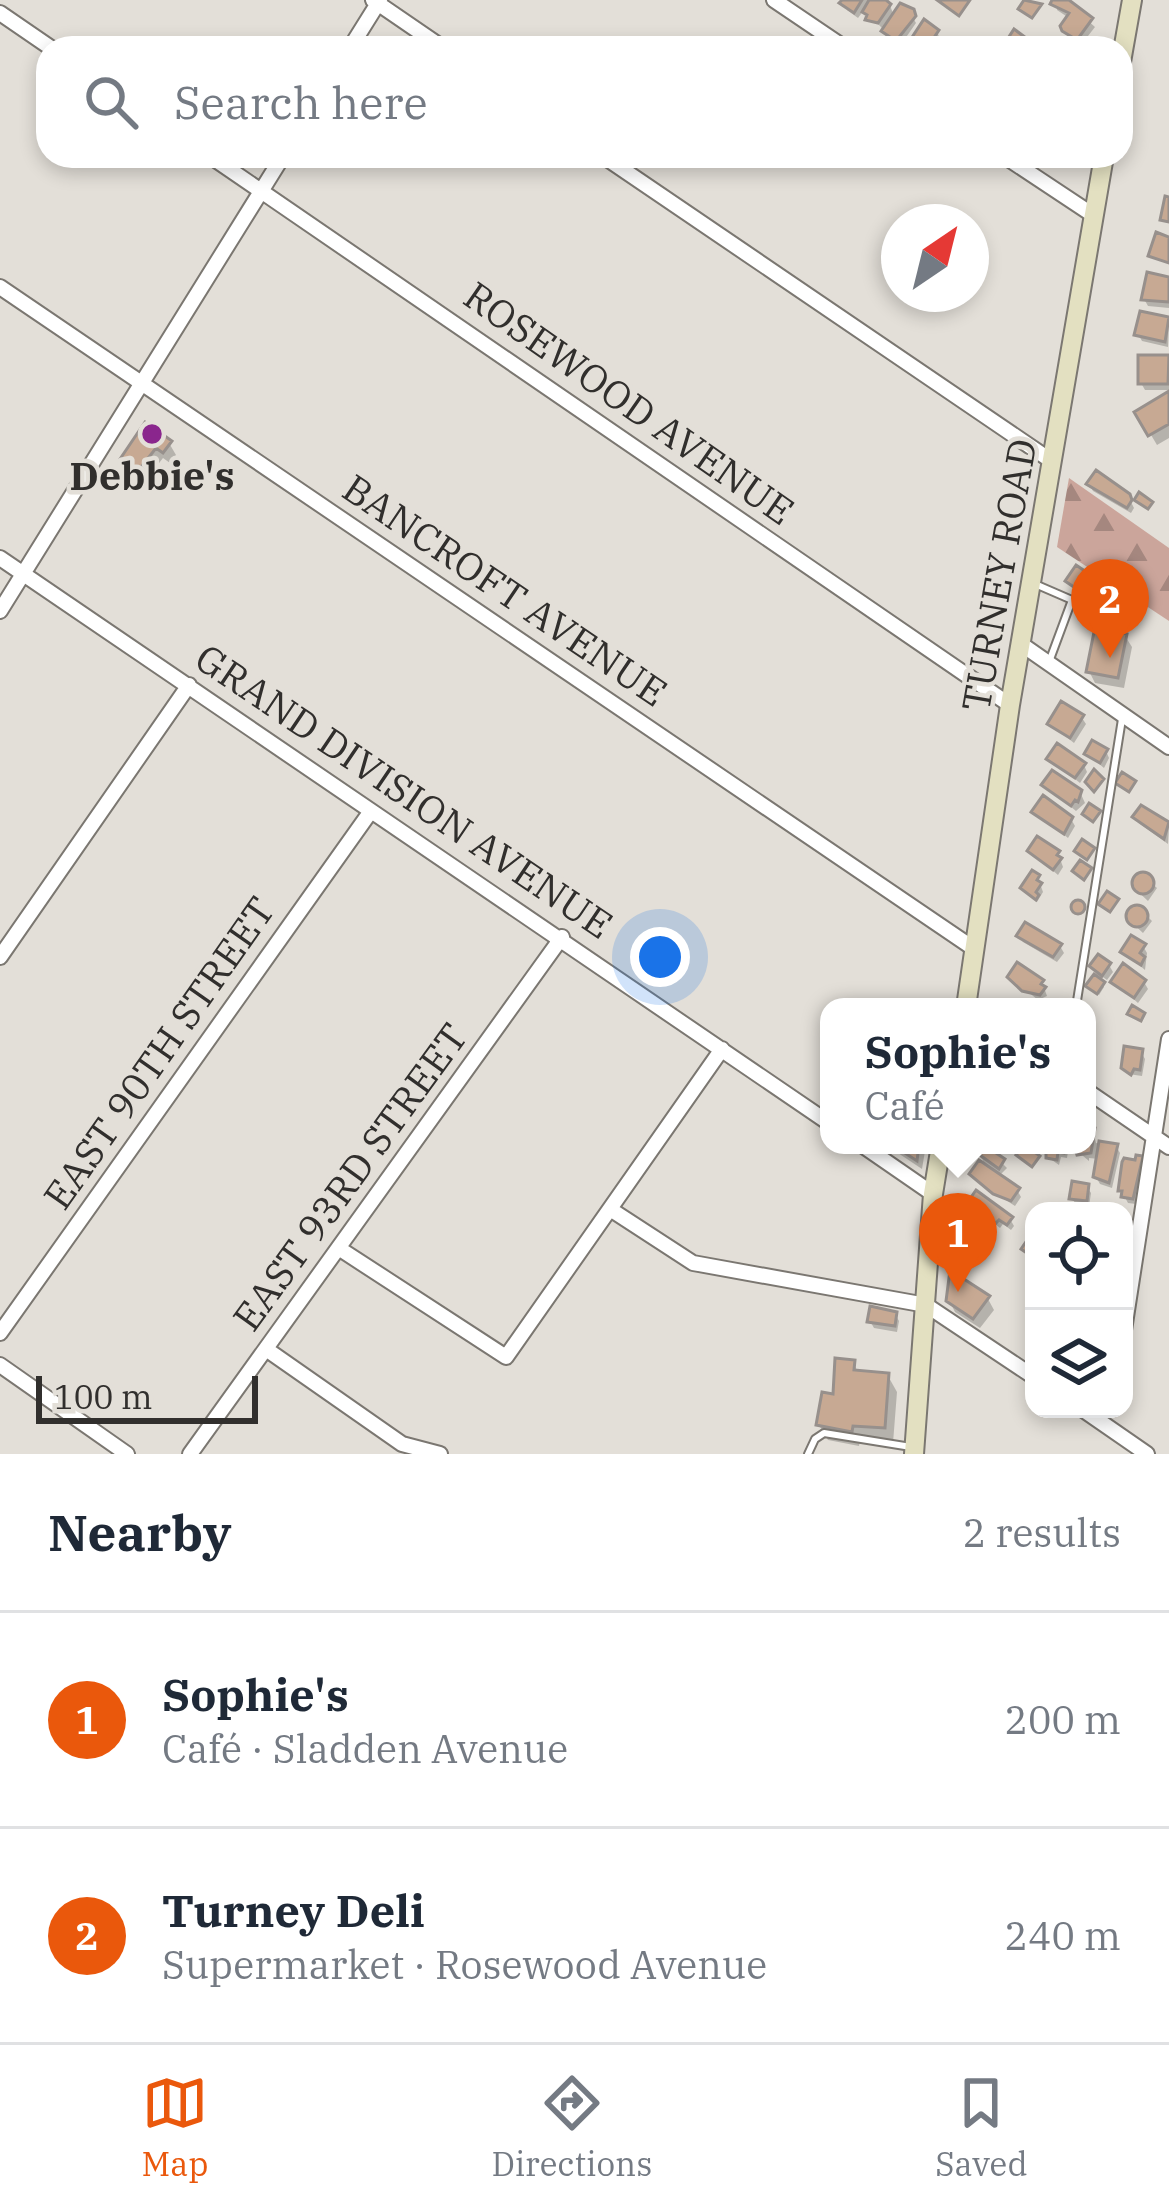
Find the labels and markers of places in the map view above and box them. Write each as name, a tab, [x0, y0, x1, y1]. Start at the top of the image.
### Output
marker: Debbie's	[139, 421, 165, 447]
place label: Debbie's	[70, 450, 234, 501]
pin: 2	[1071, 559, 1149, 658]
pin: 1	[919, 1193, 997, 1292]

